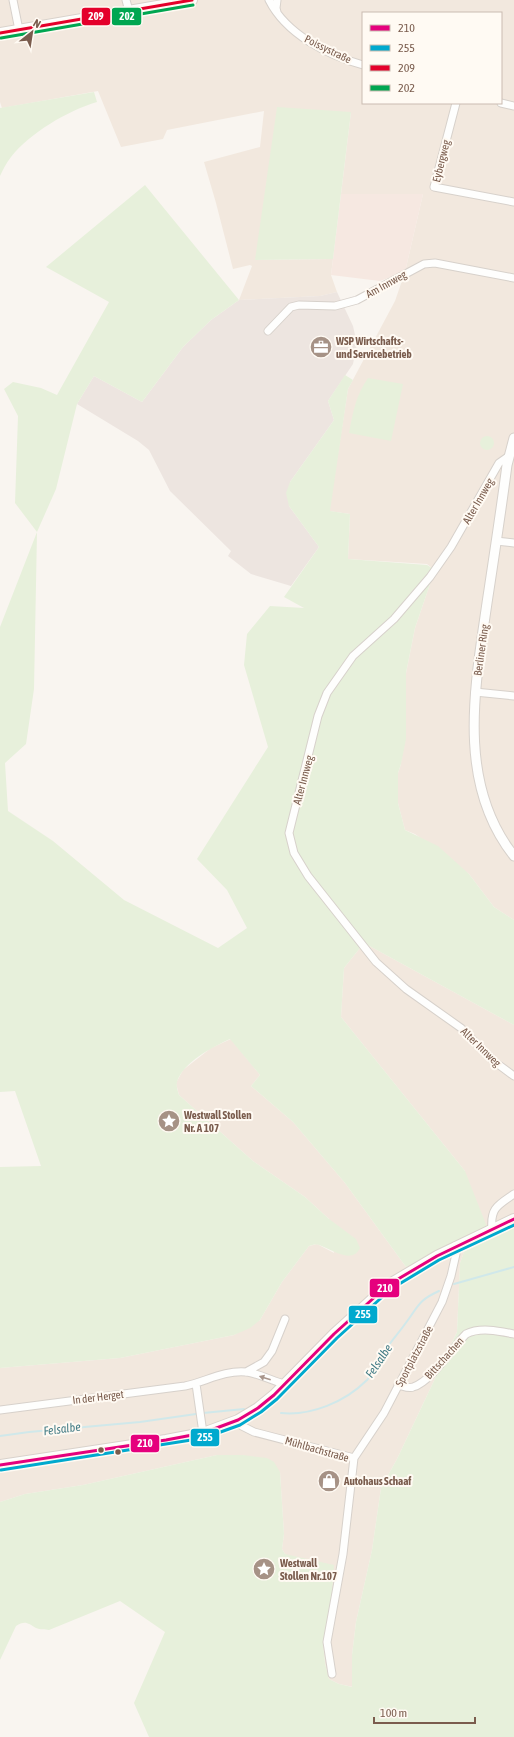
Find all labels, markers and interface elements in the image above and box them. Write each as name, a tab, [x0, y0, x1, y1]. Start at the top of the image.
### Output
line badge: 209	[81, 7, 111, 26]
line badge: 202	[111, 7, 142, 26]
text: 209	[88, 10, 104, 22]
text: 202	[119, 10, 135, 22]
north arrow	[12, 12, 52, 52]
legend	[362, 12, 502, 104]
text: N	[31, 17, 43, 30]
text: 210	[398, 21, 415, 35]
street label: Poissystraße	[303, 33, 353, 65]
text: 255	[398, 41, 415, 55]
text: 209	[398, 61, 415, 75]
text: 202	[398, 81, 415, 95]
street label: Eybergweg	[430, 138, 452, 183]
street label: Am Innweg	[364, 268, 409, 300]
office icon: WSP Wirtschafts- und Servicebetrieb	[308, 334, 334, 360]
place label: WSP Wirtschafts- und Servicebetrieb	[335, 335, 412, 360]
street label: Alter Innweg	[460, 476, 496, 526]
street label: Berliner Ring	[471, 623, 491, 677]
street label: Alter Innweg	[291, 754, 315, 806]
street label: Alter Innweg	[459, 1025, 504, 1069]
place icon: Westwall Stollen Nr. A 107	[156, 1108, 182, 1134]
place label: Westwall Stollen Nr. A 107	[183, 1109, 252, 1134]
line badge: 210	[369, 1278, 400, 1298]
text: 210	[377, 1282, 393, 1294]
line badge: 255	[348, 1305, 378, 1324]
text: 255	[355, 1308, 371, 1320]
street label: Sportplatzstraße	[393, 1324, 435, 1388]
street label: Bittschachen	[422, 1335, 466, 1381]
water label: Felsalbe	[363, 1341, 396, 1380]
one-way arrow	[259, 1375, 271, 1381]
street label: In der Herget	[72, 1388, 124, 1406]
water label: Felsalbe	[43, 1420, 82, 1438]
line badge: 255	[190, 1428, 220, 1447]
text: 255	[197, 1431, 213, 1443]
line badge: 210	[130, 1434, 160, 1453]
street label: Mühlbachstraße	[284, 1434, 350, 1464]
text: 210	[137, 1437, 153, 1449]
unlabelled marker	[96, 1445, 106, 1455]
unlabelled marker	[113, 1447, 123, 1457]
shop icon: Autohaus Schaaf	[316, 1468, 342, 1494]
place label: Autohaus Schaaf	[343, 1475, 412, 1487]
place icon: Westwall Stollen Nr.107	[251, 1556, 277, 1582]
place label: Westwall Stollen Nr.107	[279, 1557, 337, 1582]
scale bar	[374, 1699, 475, 1725]
text: 100 m	[380, 1706, 407, 1720]

